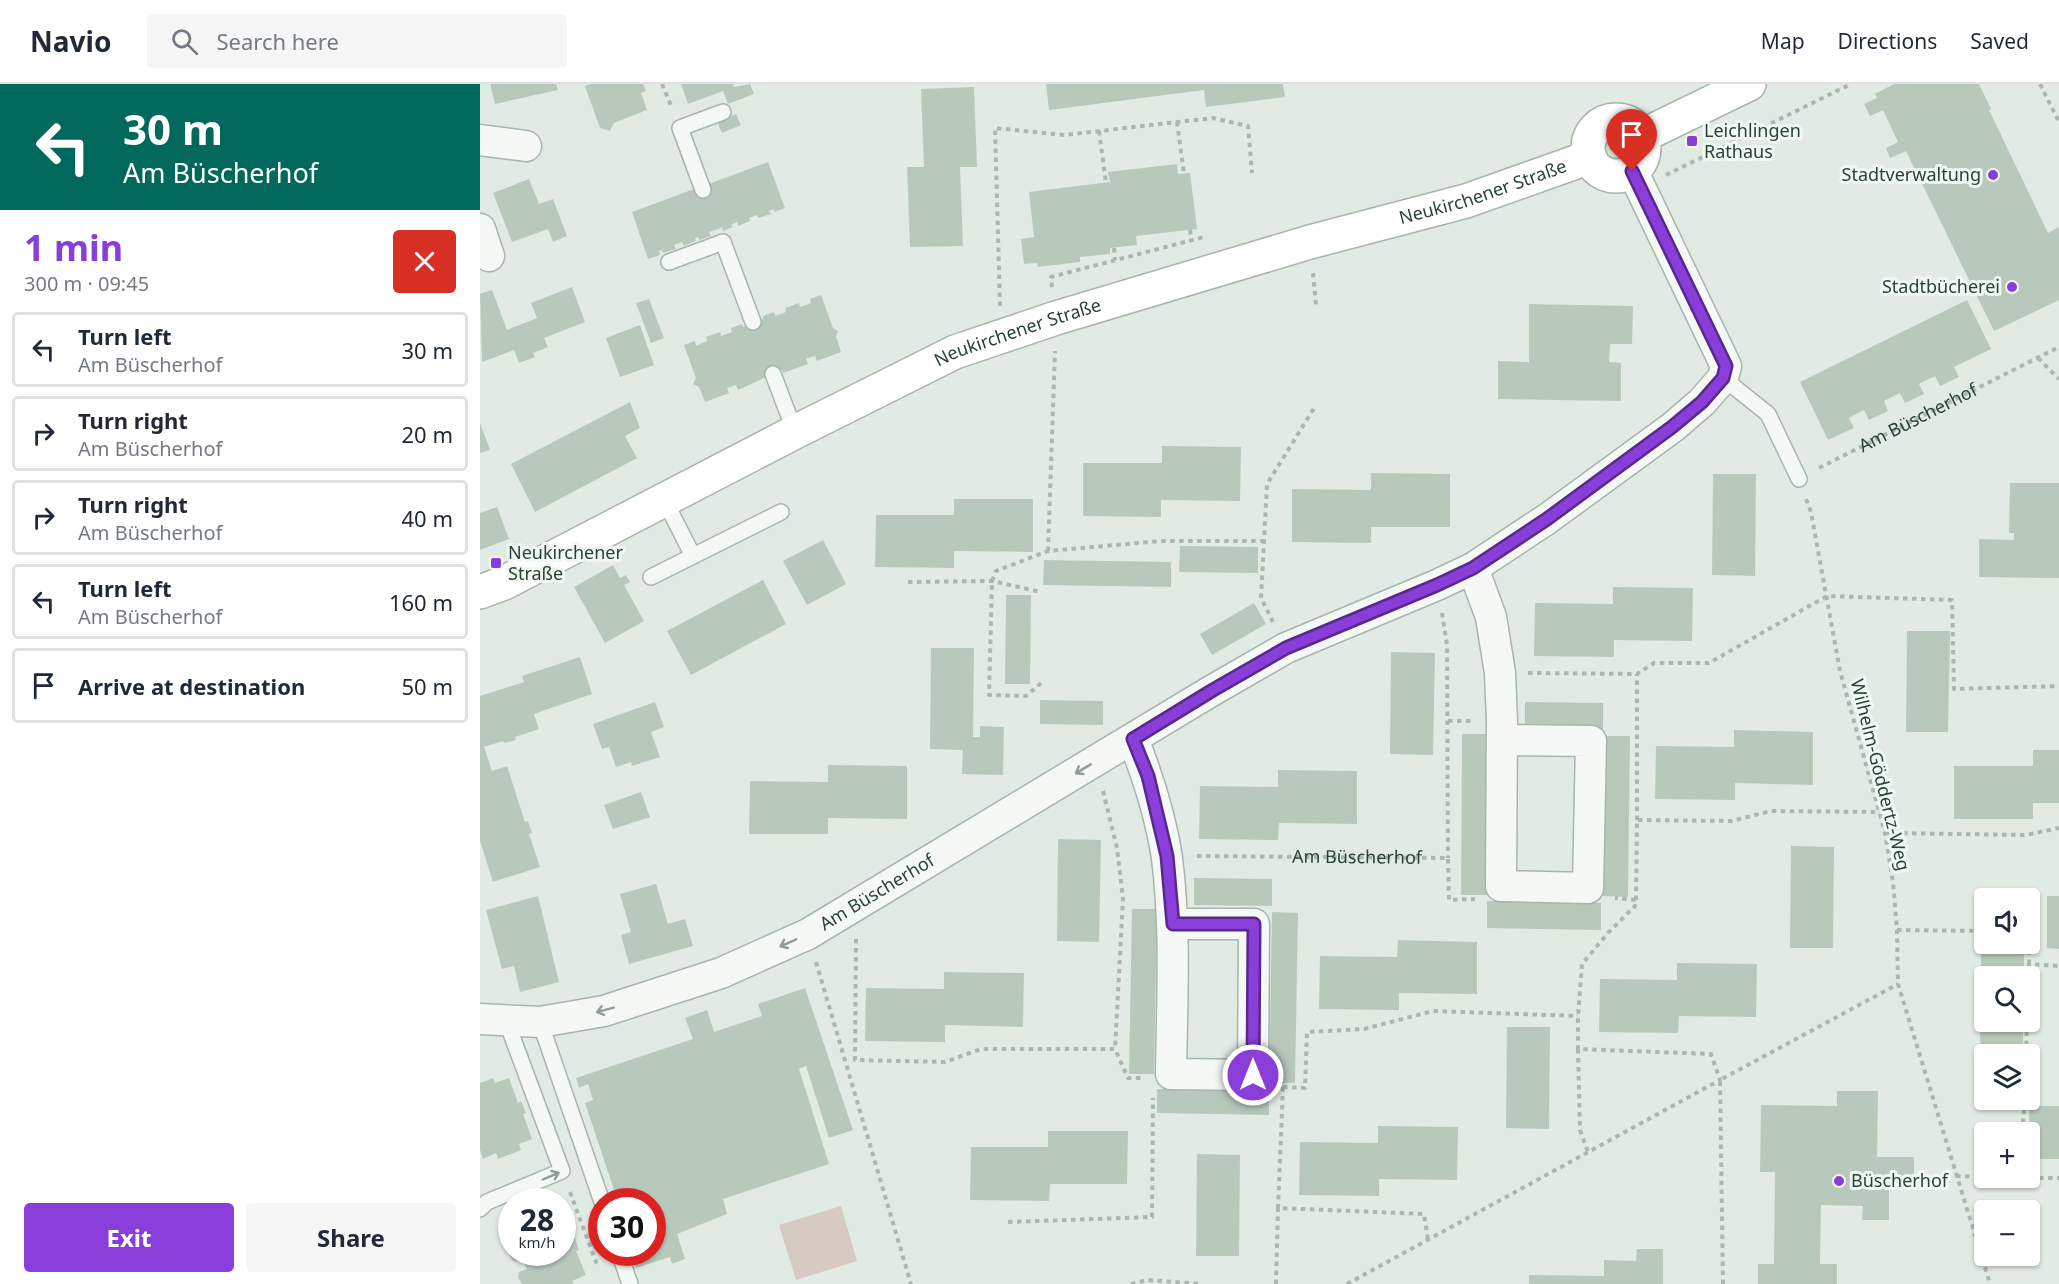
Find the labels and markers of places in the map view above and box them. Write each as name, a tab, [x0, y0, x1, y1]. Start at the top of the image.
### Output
pin	[1606, 109, 1657, 171]
place label: Leichlingen Rathaus	[1704, 118, 1801, 163]
marker: Leichlingen Rathaus	[1685, 134, 1699, 148]
place label: Stadtverwaltung	[1842, 162, 1981, 186]
marker: Stadtverwaltung	[1986, 168, 2000, 182]
place label: Stadtbücherei	[1882, 274, 2000, 298]
marker: Stadtbücherei	[2005, 280, 2019, 294]
place label: Neukirchener Straße	[508, 540, 623, 585]
marker: Neukirchener Straße	[489, 556, 503, 570]
place label: Büscherhof	[1851, 1168, 1949, 1192]
marker: Büscherhof	[1832, 1174, 1846, 1188]

